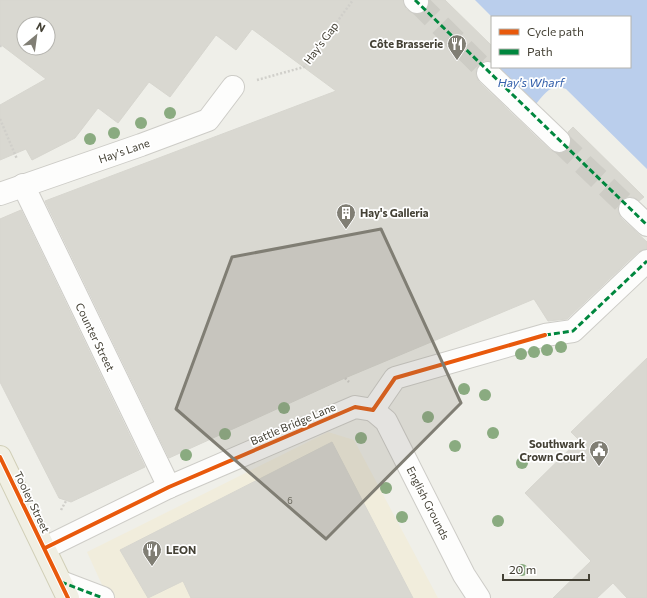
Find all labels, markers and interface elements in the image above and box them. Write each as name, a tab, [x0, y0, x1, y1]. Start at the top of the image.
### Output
north arrow	[16, 16, 56, 56]
legend	[491, 16, 631, 68]
text: N	[34, 19, 48, 35]
street label: Hay's Gap	[301, 19, 341, 66]
text: Cycle path	[527, 24, 584, 38]
restaurant icon: Côte Brasserie	[446, 33, 468, 61]
place label: Côte Brasserie	[370, 37, 443, 50]
text: Path	[527, 44, 553, 58]
water label: Hay's Wharf	[498, 75, 565, 89]
street label: Hay's Lane	[97, 136, 151, 165]
building icon: Hay's Galleria	[335, 202, 357, 230]
place label: Hay's Galleria	[360, 206, 429, 219]
street label: Counter Street	[73, 301, 118, 373]
street label: Battle Bridge Lane	[248, 400, 337, 447]
place label: Southwark Crown Court	[520, 437, 586, 463]
public building icon: Southwark Crown Court	[588, 439, 610, 467]
street label: English Grounds	[404, 464, 453, 542]
street label: Tooley Street	[12, 469, 53, 535]
house number: 6	[287, 495, 293, 506]
restaurant icon: LEON	[141, 539, 163, 567]
place label: LEON	[166, 543, 196, 556]
scale bar	[503, 556, 589, 582]
text: 20 m	[509, 562, 536, 576]

